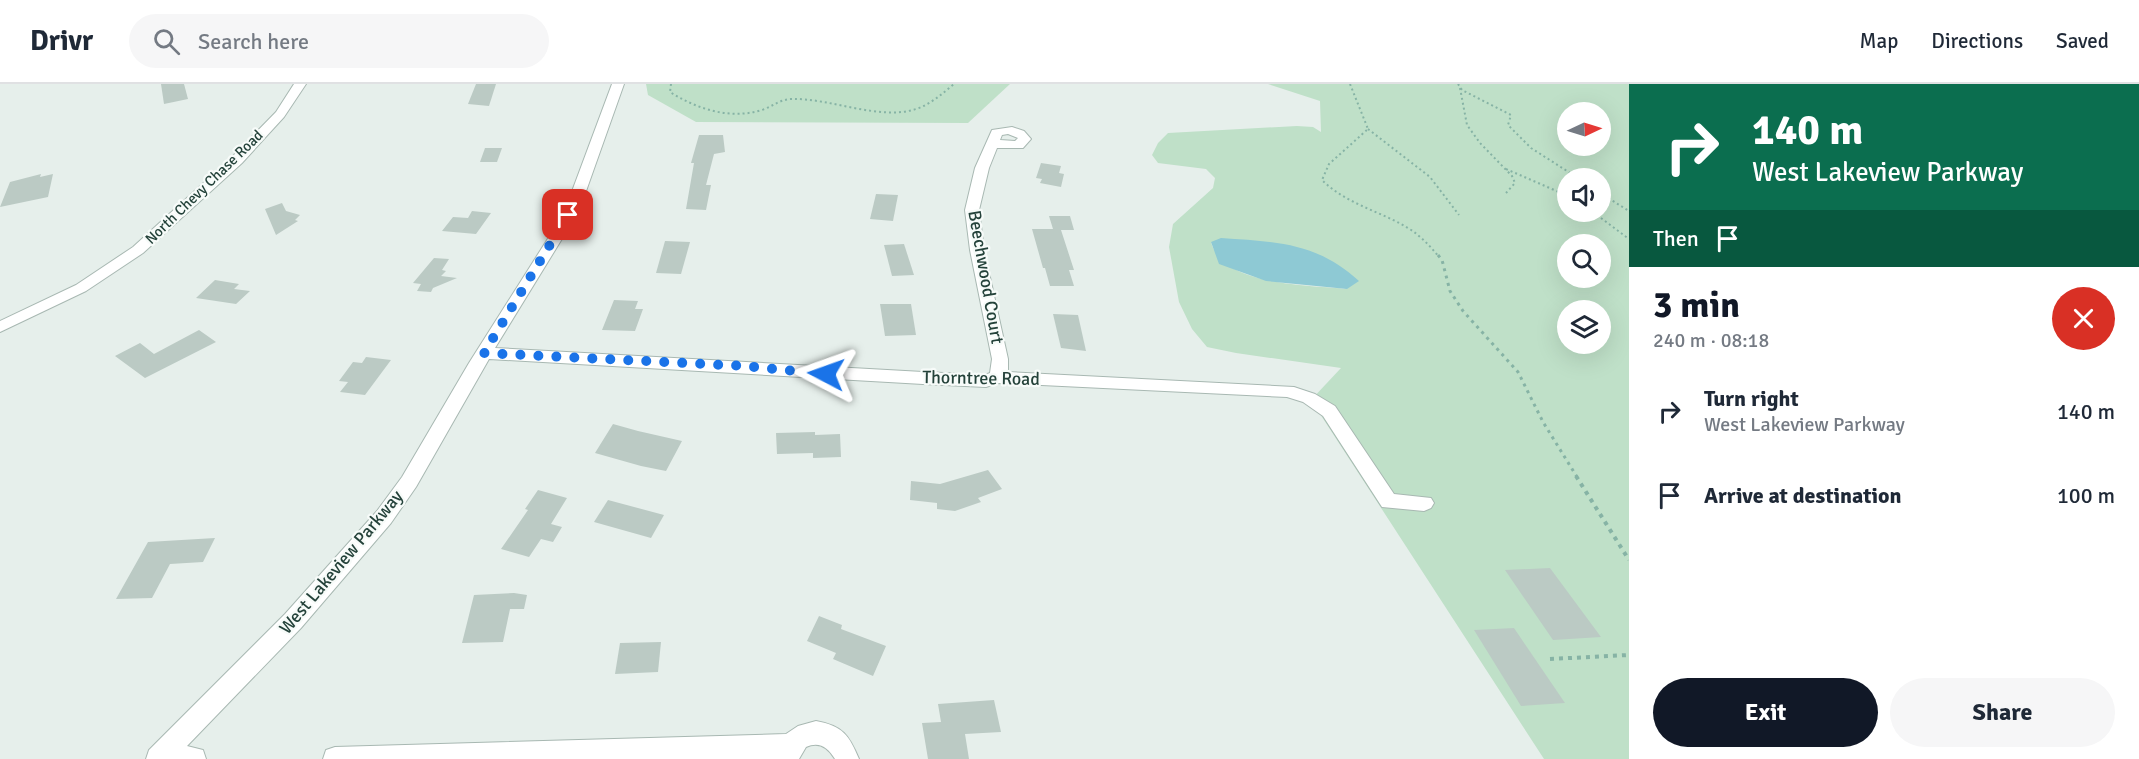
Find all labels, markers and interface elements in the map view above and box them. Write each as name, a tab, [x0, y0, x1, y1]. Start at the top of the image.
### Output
search box	[129, 14, 549, 68]
text: Drivr	[30, 24, 93, 58]
icon: search	[150, 25, 183, 58]
text: Search here	[198, 28, 309, 55]
text: Map	[1860, 28, 1898, 54]
text: Directions	[1931, 28, 2023, 54]
text: Saved	[2056, 28, 2109, 54]
north arrow	[1557, 102, 1611, 156]
map controls	[1557, 102, 1611, 354]
text: 140 m	[1752, 105, 1863, 156]
icon: right	[1653, 108, 1731, 186]
street label: North Chevy Chase Road	[141, 126, 267, 248]
text: West Lakeview Parkway	[1752, 156, 2023, 189]
button: sound	[1557, 168, 1611, 222]
pin	[542, 189, 593, 240]
icon: arrive	[551, 198, 584, 231]
street label: Beechwood Court	[963, 209, 1009, 345]
icon: arrive	[1711, 222, 1744, 255]
text: Then	[1653, 225, 1699, 252]
button: search	[1557, 234, 1611, 288]
text: 3 min	[1653, 283, 1740, 328]
button: close	[2052, 287, 2115, 350]
button: layers	[1557, 300, 1611, 354]
text: 240 m · 08:18	[1653, 328, 1769, 353]
position arrow	[794, 342, 858, 406]
street label: Thorntree Road	[922, 366, 1040, 390]
text: Turn right	[1704, 385, 1799, 412]
icon: right	[1653, 395, 1686, 428]
text: 140 m	[2057, 398, 2115, 425]
text: West Lakeview Parkway	[1704, 412, 1905, 437]
icon: arrive	[1653, 479, 1686, 512]
text: Arrive at destination	[1704, 482, 1901, 509]
text: 100 m	[2057, 482, 2115, 509]
street label: West Lakeview Parkway	[274, 485, 408, 638]
button: Exit	[1653, 678, 1878, 747]
button: Share	[1890, 678, 2115, 747]

